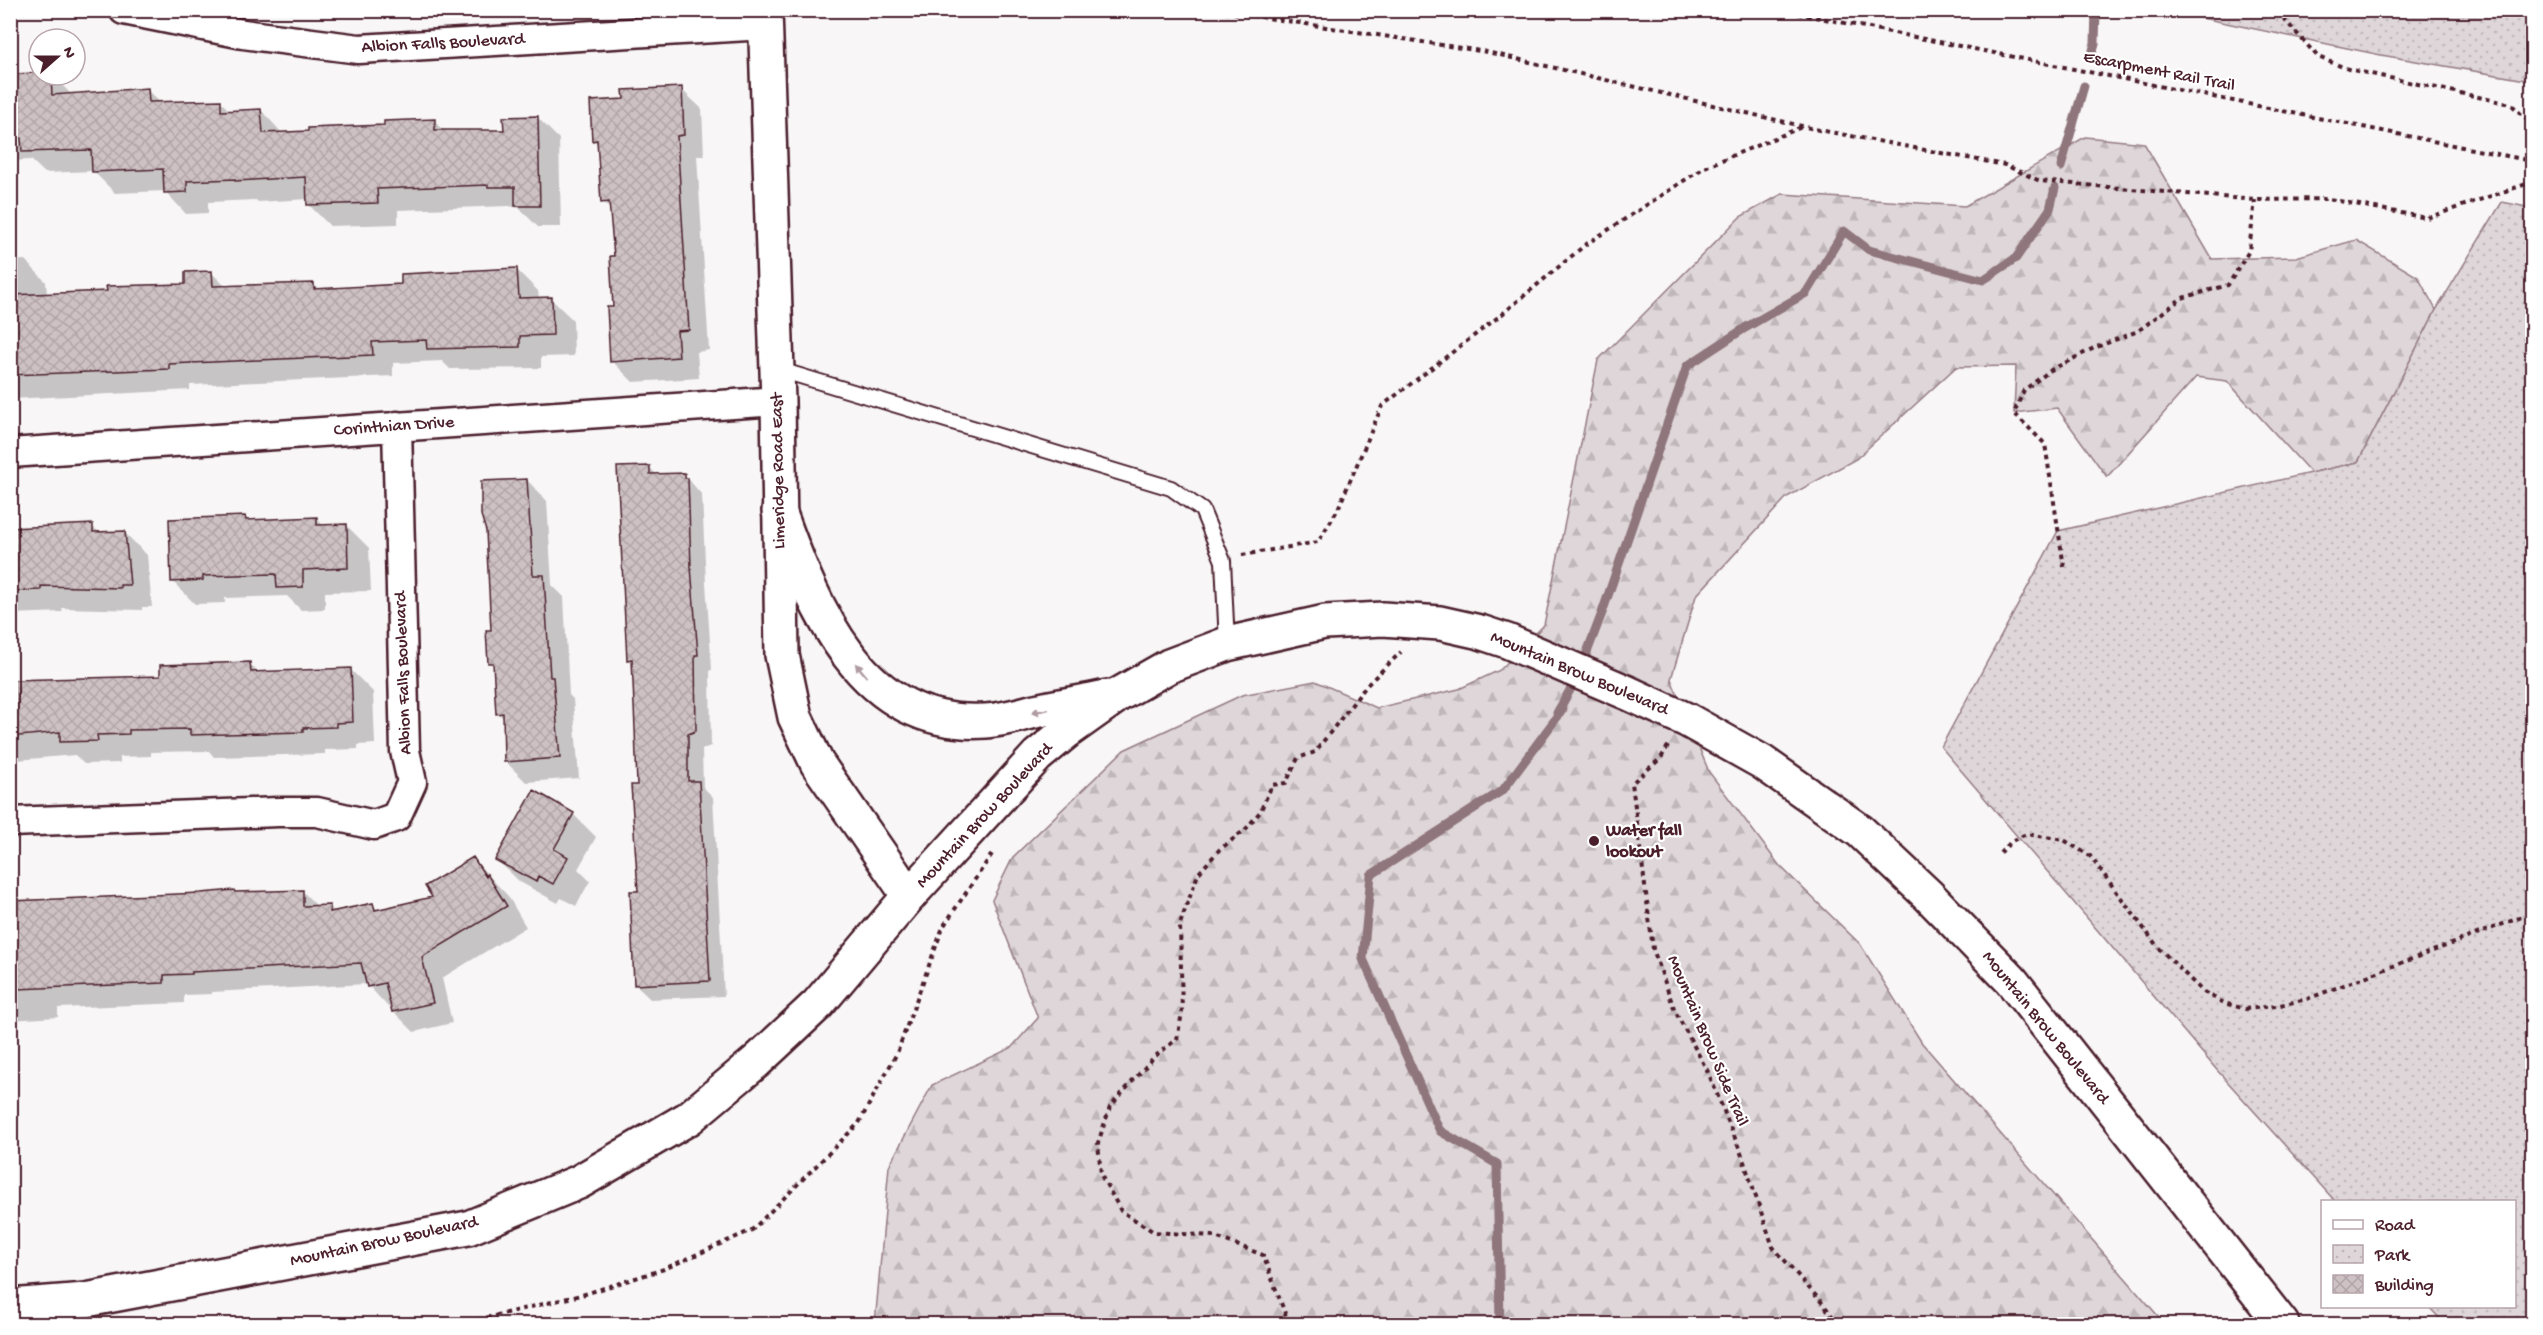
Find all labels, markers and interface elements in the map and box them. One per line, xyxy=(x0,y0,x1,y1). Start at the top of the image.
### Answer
north arrow xyxy=(27,27,87,87)
street label: Albion Falls Boulevard xyxy=(361,29,527,59)
text: N xyxy=(57,45,79,62)
street label: Escarpment Rail Trail xyxy=(2081,47,2237,97)
street label: Limeridge Road East xyxy=(767,391,791,549)
street label: Corinthian Drive xyxy=(333,412,456,442)
street label: Albion Falls Boulevard xyxy=(391,590,417,755)
street label: Mountain Brow Boulevard xyxy=(1487,627,1672,722)
one-way arrow xyxy=(855,662,868,678)
one-way arrow xyxy=(1031,706,1049,716)
street label: Mountain Brow Boulevard xyxy=(912,738,1059,893)
place label: Water fall lookout xyxy=(1605,821,1682,863)
marker: Water fall lookout xyxy=(1587,834,1601,848)
street label: Mountain Brow Boulevard xyxy=(1977,947,2114,1110)
street label: Mountain Brow Side Trail xyxy=(1661,952,1753,1130)
legend xyxy=(2321,1200,2516,1308)
street label: Mountain Brow Boulevard xyxy=(288,1212,481,1272)
text: Road xyxy=(2375,1216,2416,1237)
text: Park xyxy=(2374,1246,2411,1267)
text: Building xyxy=(2374,1276,2434,1297)

